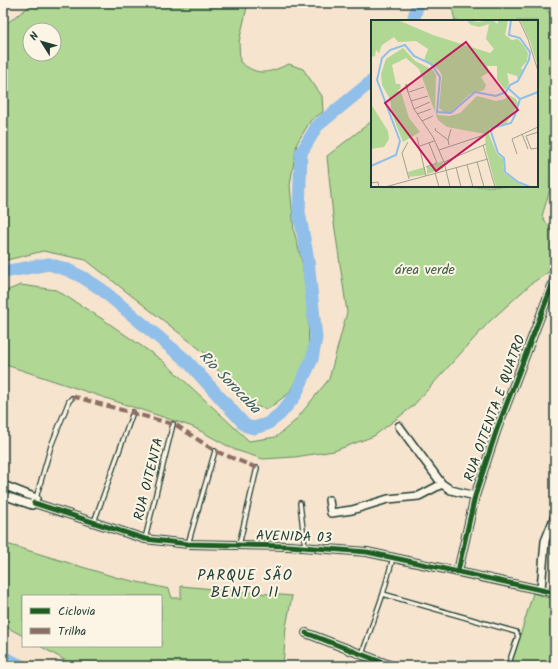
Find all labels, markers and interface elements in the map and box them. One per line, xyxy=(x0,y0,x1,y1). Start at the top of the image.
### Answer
inset map xyxy=(371,20,538,187)
north arrow xyxy=(22,22,62,62)
text: N xyxy=(26,28,44,45)
park label: área verde xyxy=(395,259,456,281)
street label: RUA OITENTA E QUATRO xyxy=(458,332,532,485)
water label: Rio Sorocaba xyxy=(193,345,266,421)
street label: RUA OITENTA xyxy=(128,435,170,523)
street label: AVENIDA 03 xyxy=(256,525,332,549)
district label: PARQUE SÃO BENTO II xyxy=(197,564,293,605)
legend xyxy=(22,595,162,647)
text: Ciclovia xyxy=(58,602,96,621)
text: Trilha xyxy=(58,622,87,641)

